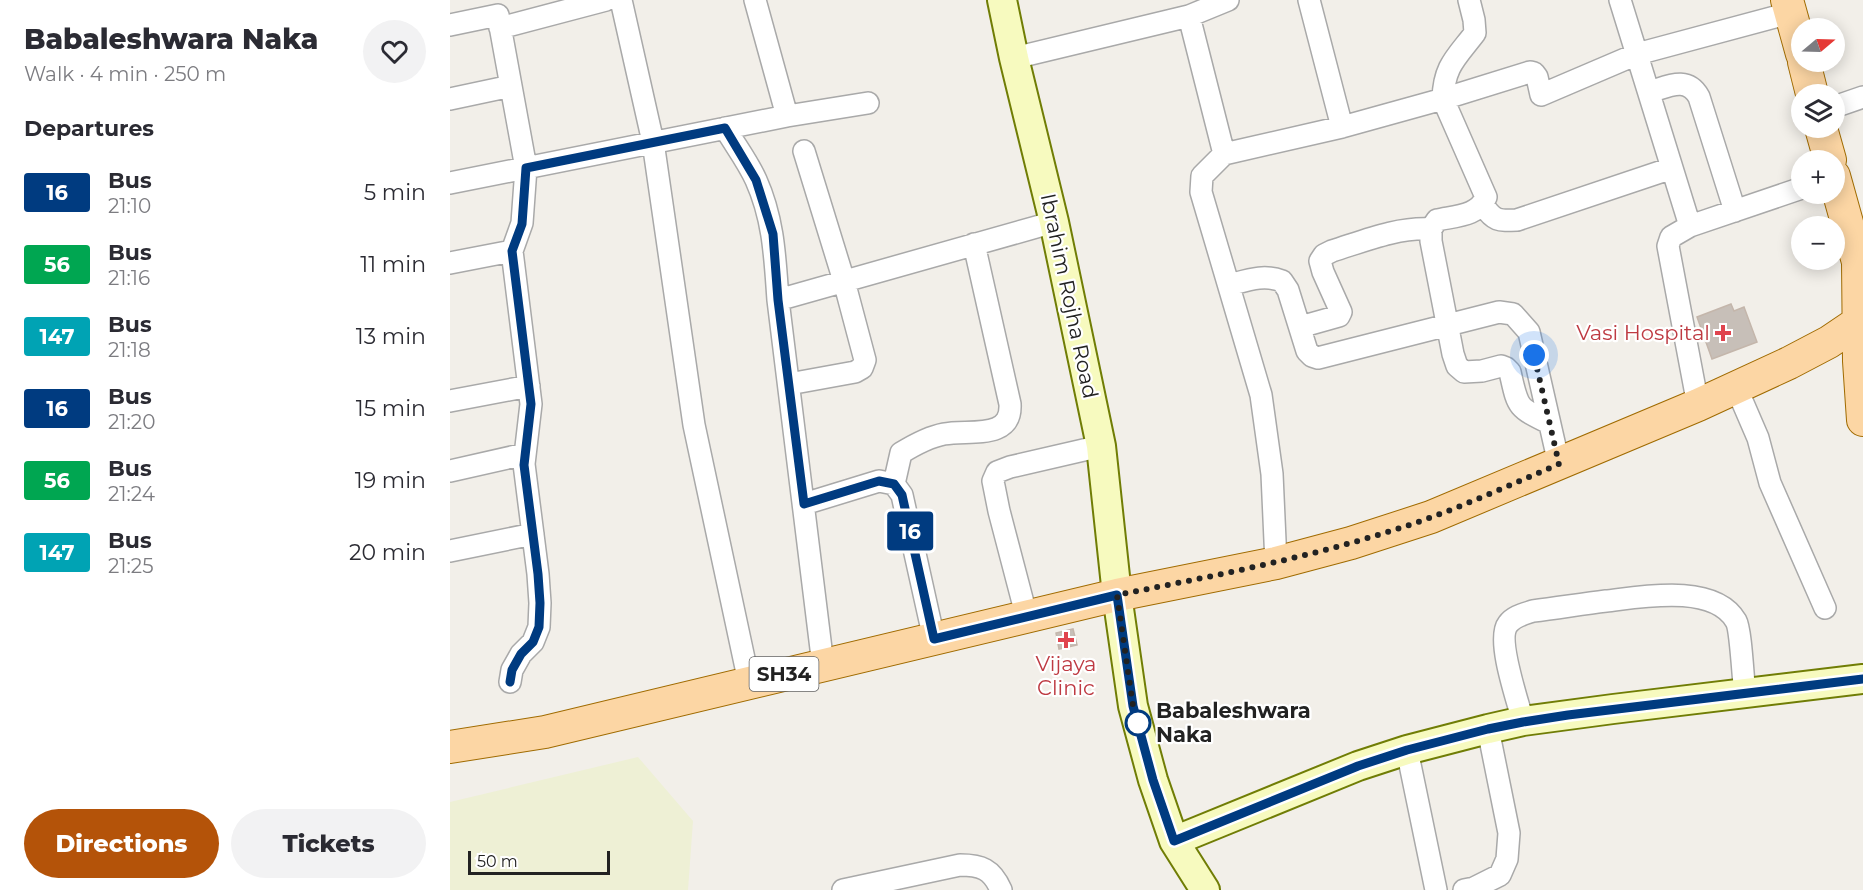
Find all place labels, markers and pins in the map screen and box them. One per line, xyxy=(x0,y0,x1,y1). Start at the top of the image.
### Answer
place label: Vasi Hospital xyxy=(1576,320,1710,345)
marker: Vasi Hospital xyxy=(1714,324,1732,342)
marker: Vijaya Clinic xyxy=(1057,631,1075,649)
place label: Vijaya Clinic xyxy=(1035,651,1097,700)
place label: Babaleshwara Naka xyxy=(1156,698,1311,747)
marker: Babaleshwara Naka xyxy=(1125,710,1151,736)

